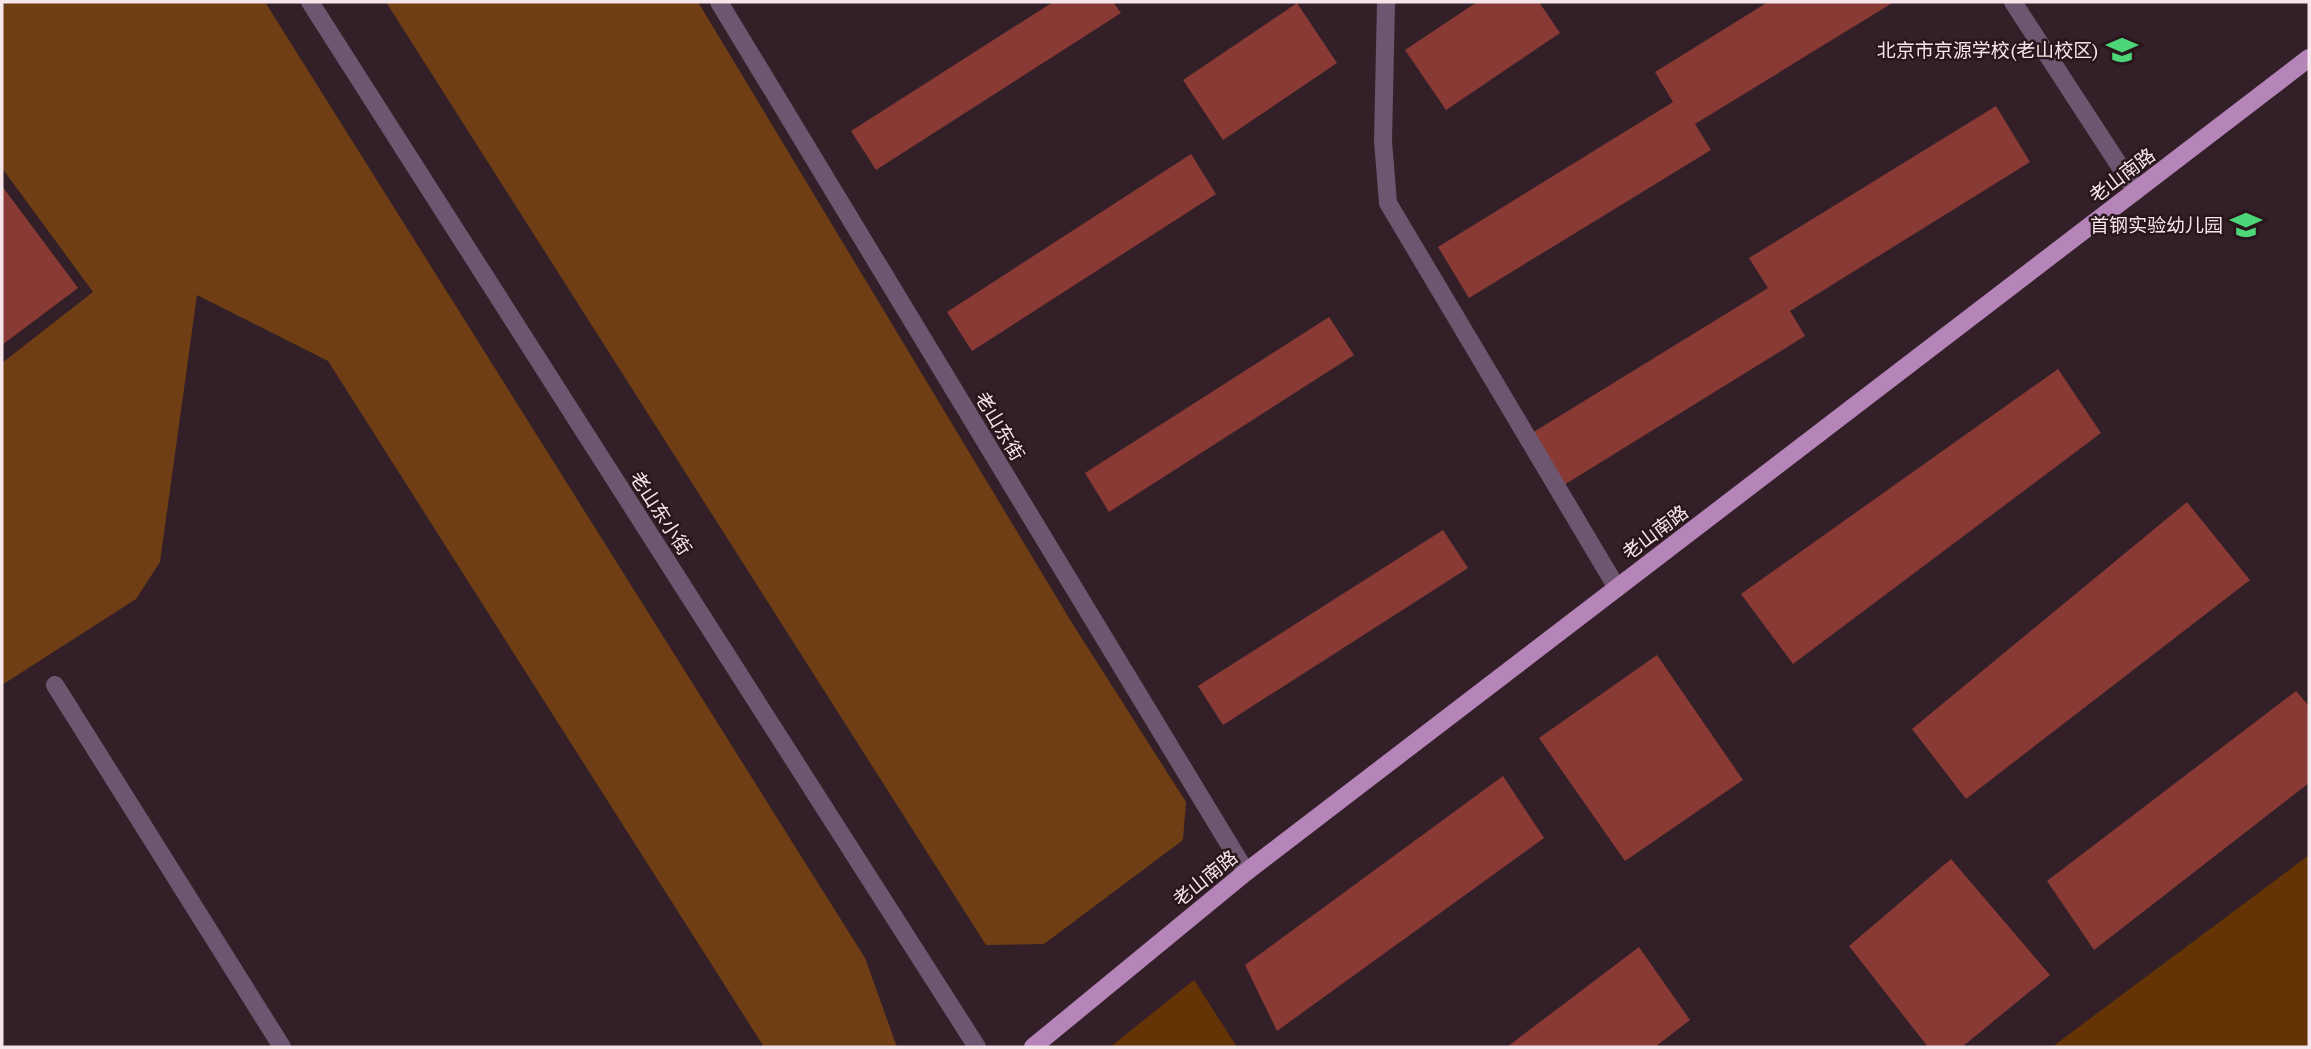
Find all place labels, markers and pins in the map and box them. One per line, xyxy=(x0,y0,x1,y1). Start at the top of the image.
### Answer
school or university icon: 北京市京源学校(老山校区) xyxy=(2105,33,2139,67)
place label: 北京市京源学校(老山校区) xyxy=(1877,40,2099,62)
school or university icon: 首钢实验幼儿园 xyxy=(2229,208,2263,242)
place label: 首钢实验幼儿园 xyxy=(2090,215,2223,236)

